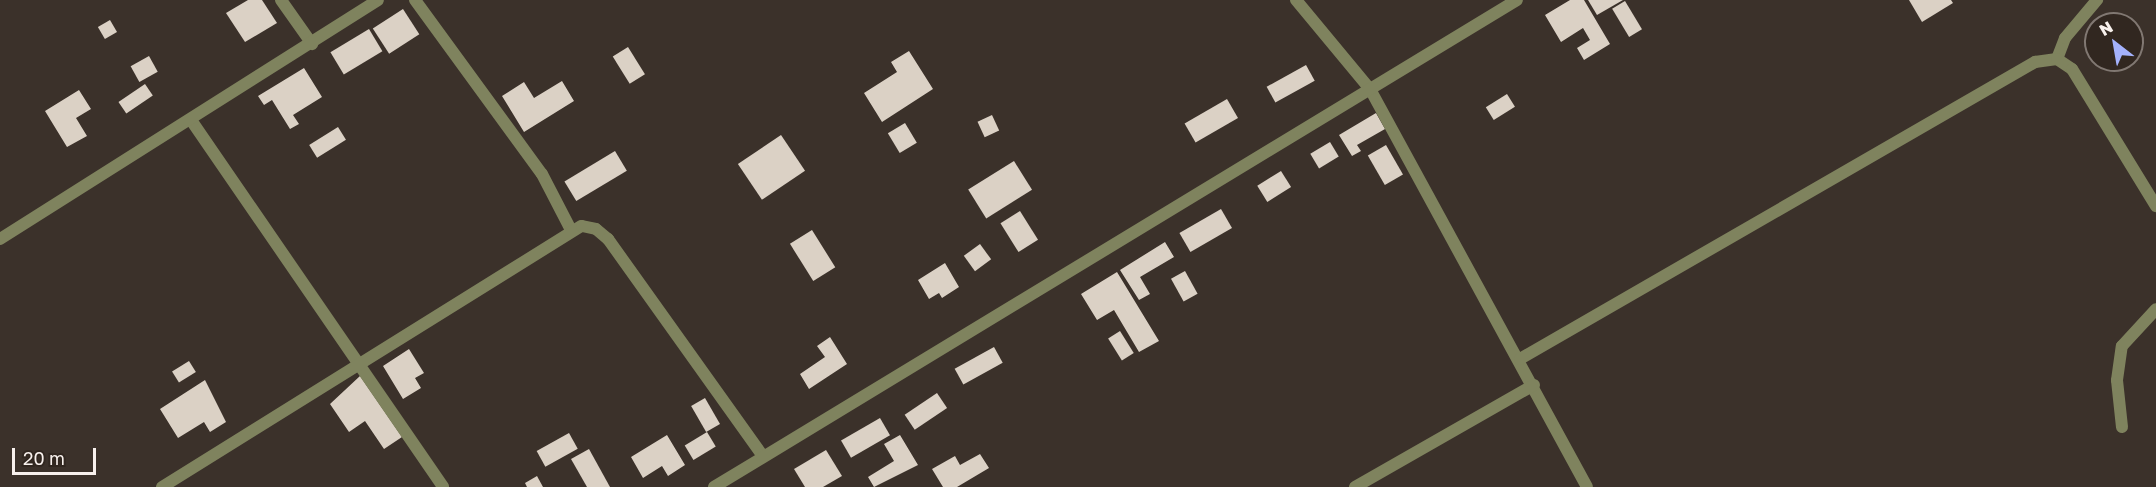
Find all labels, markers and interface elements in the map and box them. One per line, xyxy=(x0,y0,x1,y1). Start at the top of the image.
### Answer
north arrow xyxy=(2084,12,2144,72)
text: N xyxy=(2095,17,2116,40)
scale bar xyxy=(15,436,99,474)
text: 20 m xyxy=(23,447,65,469)

